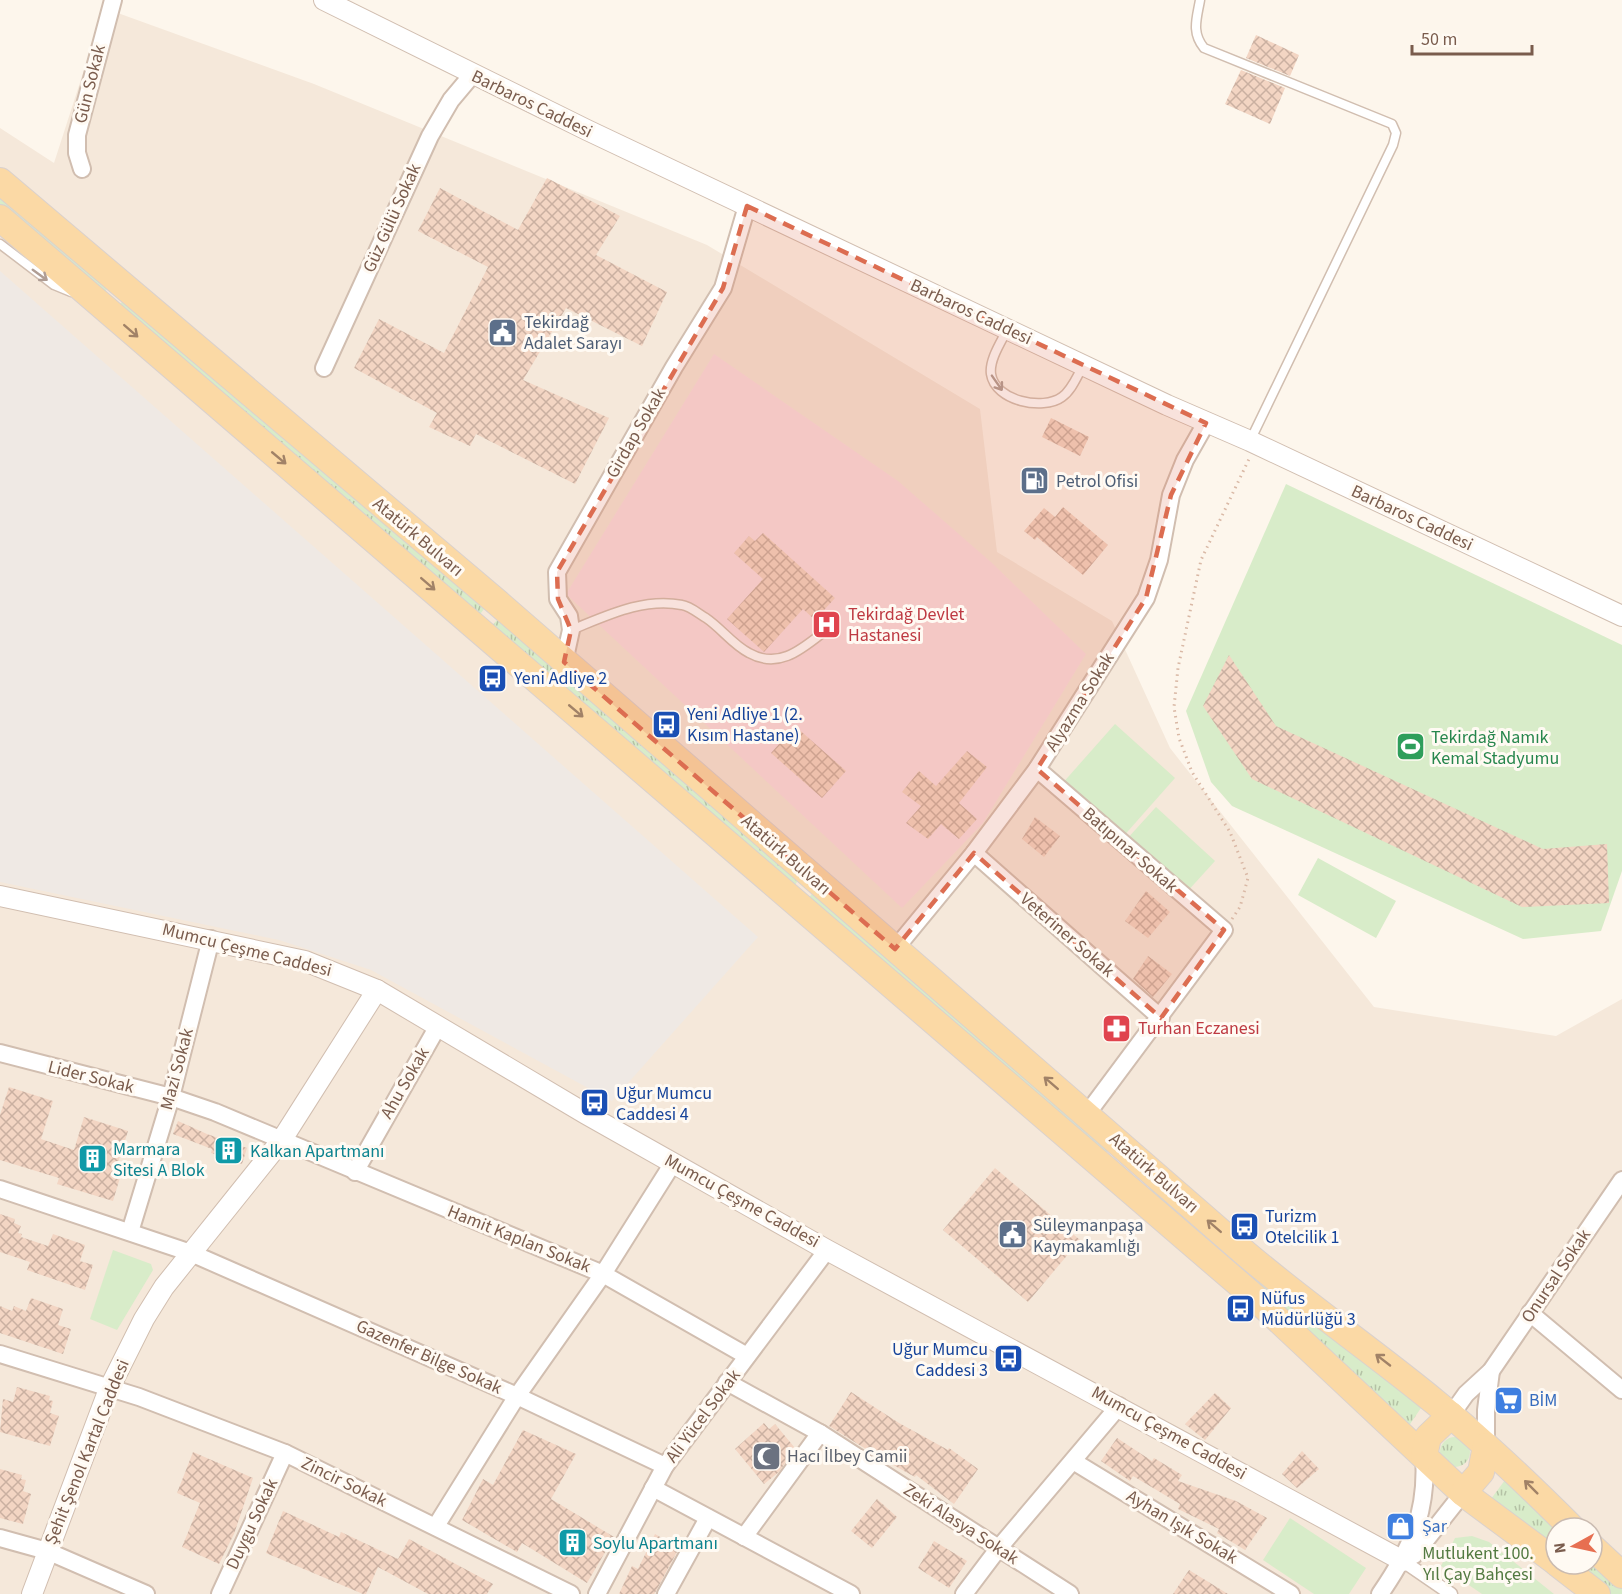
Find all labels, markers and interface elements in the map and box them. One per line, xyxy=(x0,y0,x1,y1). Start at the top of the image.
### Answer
scale bar xyxy=(1412,18,1532,56)
text: 50 m xyxy=(1421,27,1457,52)
street label: Gün Sokak xyxy=(68,42,112,126)
street label: Barbaros Caddesi xyxy=(467,64,597,144)
street label: Güz Gülü Sokak xyxy=(357,159,427,277)
one-way arrow xyxy=(32,269,48,281)
street label: Barbaros Caddesi xyxy=(906,273,1036,351)
place label: Tekirdağ Adalet Sarayı xyxy=(524,310,622,356)
public building icon: Tekirdağ Adalet Sarayı xyxy=(487,316,519,348)
one-way arrow xyxy=(123,324,138,338)
one-way arrow xyxy=(991,374,1004,391)
street label: Girdap Sokak xyxy=(600,383,672,483)
one-way arrow xyxy=(271,451,287,464)
fuel station icon: Petrol Ofisi xyxy=(1019,465,1051,497)
place label: Petrol Ofisi xyxy=(1056,469,1138,494)
street label: Barbaros Caddesi xyxy=(1347,479,1477,557)
street label: Atatürk Bulvarı xyxy=(367,492,469,582)
one-way arrow xyxy=(420,577,435,591)
place label: Tekirdağ Devlet Hastanesi xyxy=(848,602,964,648)
hospital icon: Tekirdağ Devlet Hastanesi xyxy=(811,608,843,640)
street label: Alyazma Sokak xyxy=(1040,647,1121,756)
bus stop icon: Yeni Adliye 2 xyxy=(477,662,509,694)
place label: Yeni Adliye 2 xyxy=(513,666,607,691)
place label: Yeni Adliye 1 (2. Kısım Hastane) xyxy=(686,702,803,748)
one-way arrow xyxy=(568,705,584,718)
bus stop icon: Yeni Adliye 1 (2. Kısım Hastane) xyxy=(650,708,682,740)
place label: Tekirdağ Namık Kemal Stadyumu xyxy=(1431,725,1559,771)
sports icon: Tekirdağ Namık Kemal Stadyumu xyxy=(1394,731,1426,763)
street label: Batıpınar Sokak xyxy=(1077,801,1183,899)
street label: Atatürk Bulvarı xyxy=(736,809,836,901)
street label: Veteriner Sokak xyxy=(1014,887,1120,983)
street label: Mumcu Çeşme Caddesi xyxy=(160,917,334,983)
pharmacy icon: Turhan Eczanesi xyxy=(1101,1012,1133,1044)
place label: Turhan Eczanesi xyxy=(1138,1016,1260,1041)
street label: Mazi Sokak xyxy=(154,1025,200,1113)
street label: Ahu Sokak xyxy=(374,1042,436,1123)
street label: Lider Sokak xyxy=(45,1054,137,1100)
one-way arrow xyxy=(1044,1077,1060,1091)
place label: Uğur Mumcu Caddesi 4 xyxy=(616,1081,712,1127)
bus stop icon: Uğur Mumcu Caddesi 4 xyxy=(579,1087,611,1119)
street label: Atatürk Bulvarı xyxy=(1104,1127,1204,1219)
building icon: Kalkan Apartmanı xyxy=(213,1135,245,1167)
place label: Marmara Sitesi A Blok xyxy=(113,1137,205,1183)
place label: Kalkan Apartmanı xyxy=(250,1139,385,1164)
building icon: Marmara Sitesi A Blok xyxy=(76,1143,108,1175)
street label: Mumcu Çeşme Caddesi xyxy=(660,1148,824,1254)
street label: Hamit Kaplan Sokak xyxy=(444,1199,594,1279)
place label: Turizm Otelcilik 1 xyxy=(1265,1204,1339,1250)
bus stop icon: Turizm Otelcilik 1 xyxy=(1228,1210,1260,1242)
place label: Süleymanpaşa Kaymakamlığı xyxy=(1033,1213,1144,1259)
public building icon: Süleymanpaşa Kaymakamlığı xyxy=(996,1219,1028,1251)
one-way arrow xyxy=(1207,1219,1222,1233)
street label: Onursal Sokak xyxy=(1515,1224,1597,1328)
place label: Nüfus Müdürlüğü 3 xyxy=(1261,1286,1356,1332)
bus stop icon: Nüfus Müdürlüğü 3 xyxy=(1224,1292,1256,1324)
street label: Gazenfer Bilge Sokak xyxy=(352,1314,506,1400)
place label: Uğur Mumcu Caddesi 3 xyxy=(892,1337,988,1383)
bus stop icon: Uğur Mumcu Caddesi 3 xyxy=(993,1343,1025,1375)
one-way arrow xyxy=(1375,1354,1391,1367)
street label: Şehit Şenol Kartal Caddesi xyxy=(38,1356,136,1548)
street label: Ali Yücel Sokak xyxy=(660,1364,746,1468)
street label: Mumcu Çeşme Caddesi xyxy=(1087,1380,1251,1486)
supermarket icon: BİM xyxy=(1492,1384,1524,1416)
place label: BİM xyxy=(1529,1388,1557,1413)
mosque icon: Hacı İlbey Camii xyxy=(750,1440,782,1472)
place label: Hacı İlbey Camii xyxy=(787,1444,908,1469)
street label: Zincir Sokak xyxy=(297,1450,391,1514)
street label: Duygu Sokak xyxy=(220,1474,284,1574)
street label: Zeki Alasya Sokak xyxy=(898,1477,1024,1571)
one-way arrow xyxy=(1523,1479,1538,1494)
street label: Ayhan Işık Sokak xyxy=(1122,1484,1242,1570)
shop icon: Şar xyxy=(1385,1510,1417,1542)
place label: Şar xyxy=(1422,1514,1448,1539)
north arrow xyxy=(1544,1516,1604,1576)
building icon: Soylu Apartmanı xyxy=(556,1527,588,1559)
place label: Soylu Apartmanı xyxy=(593,1531,718,1556)
park label: Mutlukent 100. Yıl Çay Bahçesi xyxy=(1422,1541,1534,1587)
text: N xyxy=(1549,1541,1572,1555)

